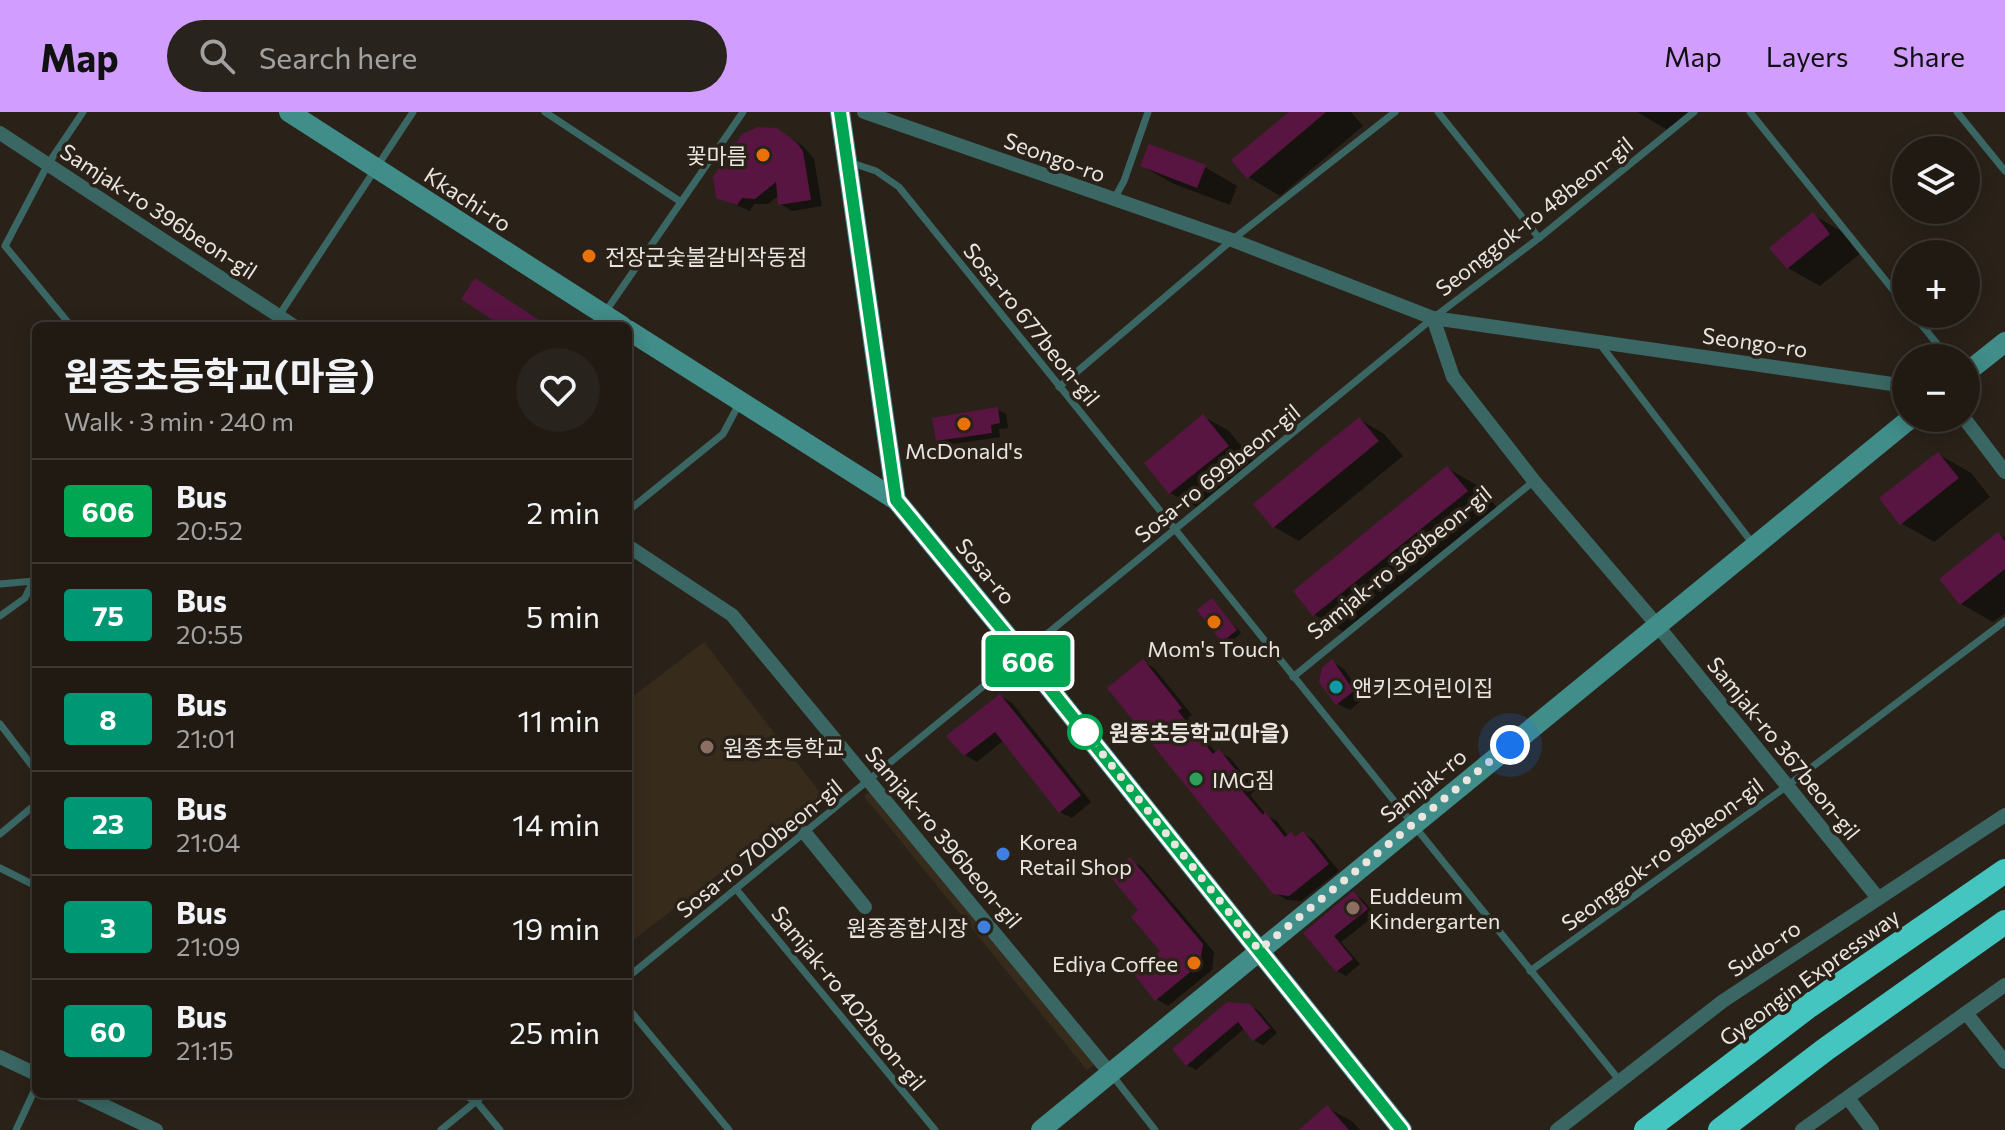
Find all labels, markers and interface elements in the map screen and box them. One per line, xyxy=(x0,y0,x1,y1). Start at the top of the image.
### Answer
search box xyxy=(167,20,727,92)
text: Map xyxy=(40,33,119,80)
icon: search xyxy=(195,34,239,78)
text: Search here xyxy=(259,38,417,75)
text: Map xyxy=(1664,39,1722,73)
text: Layers xyxy=(1766,39,1848,73)
text: Share xyxy=(1892,39,1965,73)
street label: Seongo-ro xyxy=(1001,126,1109,188)
street label: Seonggok-ro 48beon-gil xyxy=(1430,131,1638,301)
map controls xyxy=(1892,136,1980,432)
button: layers xyxy=(1892,136,1980,224)
street label: Samjak-ro 396beon-gil xyxy=(55,137,263,285)
place label: 꽃마름 xyxy=(686,142,747,169)
marker: 꽃마름 xyxy=(754,146,772,164)
street label: Kkachi-ro xyxy=(419,161,517,237)
street label: Sosa-ro 677beon-gil xyxy=(958,237,1106,411)
button: + xyxy=(1892,240,1980,328)
place label: 전장군숯불갈비작동점 xyxy=(605,243,807,270)
marker: 전장군숯불갈비작동점 xyxy=(580,247,598,265)
street label: Seongo-ro xyxy=(1701,321,1809,363)
button: − xyxy=(1892,344,1980,432)
button: heart xyxy=(516,348,600,432)
text: 원종초등학교(마을) xyxy=(64,351,375,398)
street label: Sosa-ro 699beon-gil xyxy=(1129,398,1305,548)
text: Walk · 3 min · 240 m xyxy=(64,405,294,436)
marker: McDonald's xyxy=(955,415,973,433)
place label: McDonald's xyxy=(905,437,1023,464)
text: Bus xyxy=(176,477,227,514)
street label: Samjak-ro 368beon-gil xyxy=(1301,479,1497,645)
text: 2 min xyxy=(527,493,600,530)
text: 606 xyxy=(81,494,135,528)
text: 20:52 xyxy=(176,514,243,545)
street label: Sosa-ro xyxy=(951,532,1021,610)
text: Bus xyxy=(176,581,227,618)
text: 5 min xyxy=(526,597,600,634)
text: 75 xyxy=(92,598,124,632)
marker: Mom's Touch xyxy=(1205,613,1223,631)
text: 20:55 xyxy=(176,618,243,649)
line badge: 606 xyxy=(982,635,1074,687)
place label: Mom's Touch xyxy=(1147,635,1281,662)
text: 606 xyxy=(1001,644,1055,678)
street label: Samjak-ro 367beon-gil xyxy=(1702,651,1866,845)
place label: 앤키즈어린이집 xyxy=(1352,674,1494,701)
marker: 앤키즈어린이집 xyxy=(1327,678,1345,696)
text: Bus xyxy=(176,685,227,722)
text: 11 min xyxy=(518,701,600,738)
text: 8 xyxy=(99,702,117,736)
marker: 원종초등학교(마을) xyxy=(1068,715,1102,749)
place label: 원종초등학교(마을) xyxy=(1109,719,1289,746)
text: 21:01 xyxy=(176,722,236,753)
your location xyxy=(1490,725,1530,765)
place label: 원종초등학교 xyxy=(723,734,844,761)
marker: 원종초등학교 xyxy=(698,738,716,756)
street label: Samjak-ro 396beon-gil xyxy=(860,740,1028,934)
street label: Samjak-ro xyxy=(1374,742,1472,828)
place label: IMG짐 xyxy=(1212,766,1275,793)
marker: IMG짐 xyxy=(1187,770,1205,788)
street label: Seonggok-ro 98beon-gil xyxy=(1556,772,1768,936)
street label: Sosa-ro 700beon-gil xyxy=(671,773,847,923)
text: Bus xyxy=(176,789,227,826)
text: 14 min xyxy=(512,805,600,842)
text: 23 xyxy=(92,806,124,840)
text: 21:04 xyxy=(176,826,240,857)
place label: Korea Retail Shop xyxy=(1019,828,1132,880)
marker: Korea Retail Shop xyxy=(994,845,1012,863)
place label: Euddeum Kindergarten xyxy=(1369,882,1500,934)
text: Bus xyxy=(176,893,227,930)
marker: Euddeum Kindergarten xyxy=(1344,899,1362,917)
street label: Samjak-ro 402beon-gil xyxy=(766,900,932,1096)
street label: Gyeongin Expressway xyxy=(1714,903,1904,1051)
text: 19 min xyxy=(512,909,600,946)
text: 3 xyxy=(100,910,116,944)
place label: 원종종합시장 xyxy=(847,914,968,941)
street label: Sudo-ro xyxy=(1723,914,1805,982)
marker: 원종종합시장 xyxy=(975,918,993,936)
text: 21:09 xyxy=(176,930,240,961)
place label: Ediya Coffee xyxy=(1052,950,1178,977)
marker: Ediya Coffee xyxy=(1185,954,1203,972)
text: Bus xyxy=(176,997,227,1034)
text: 25 min xyxy=(509,1013,600,1050)
text: 60 xyxy=(90,1014,126,1048)
text: 21:15 xyxy=(176,1034,234,1065)

